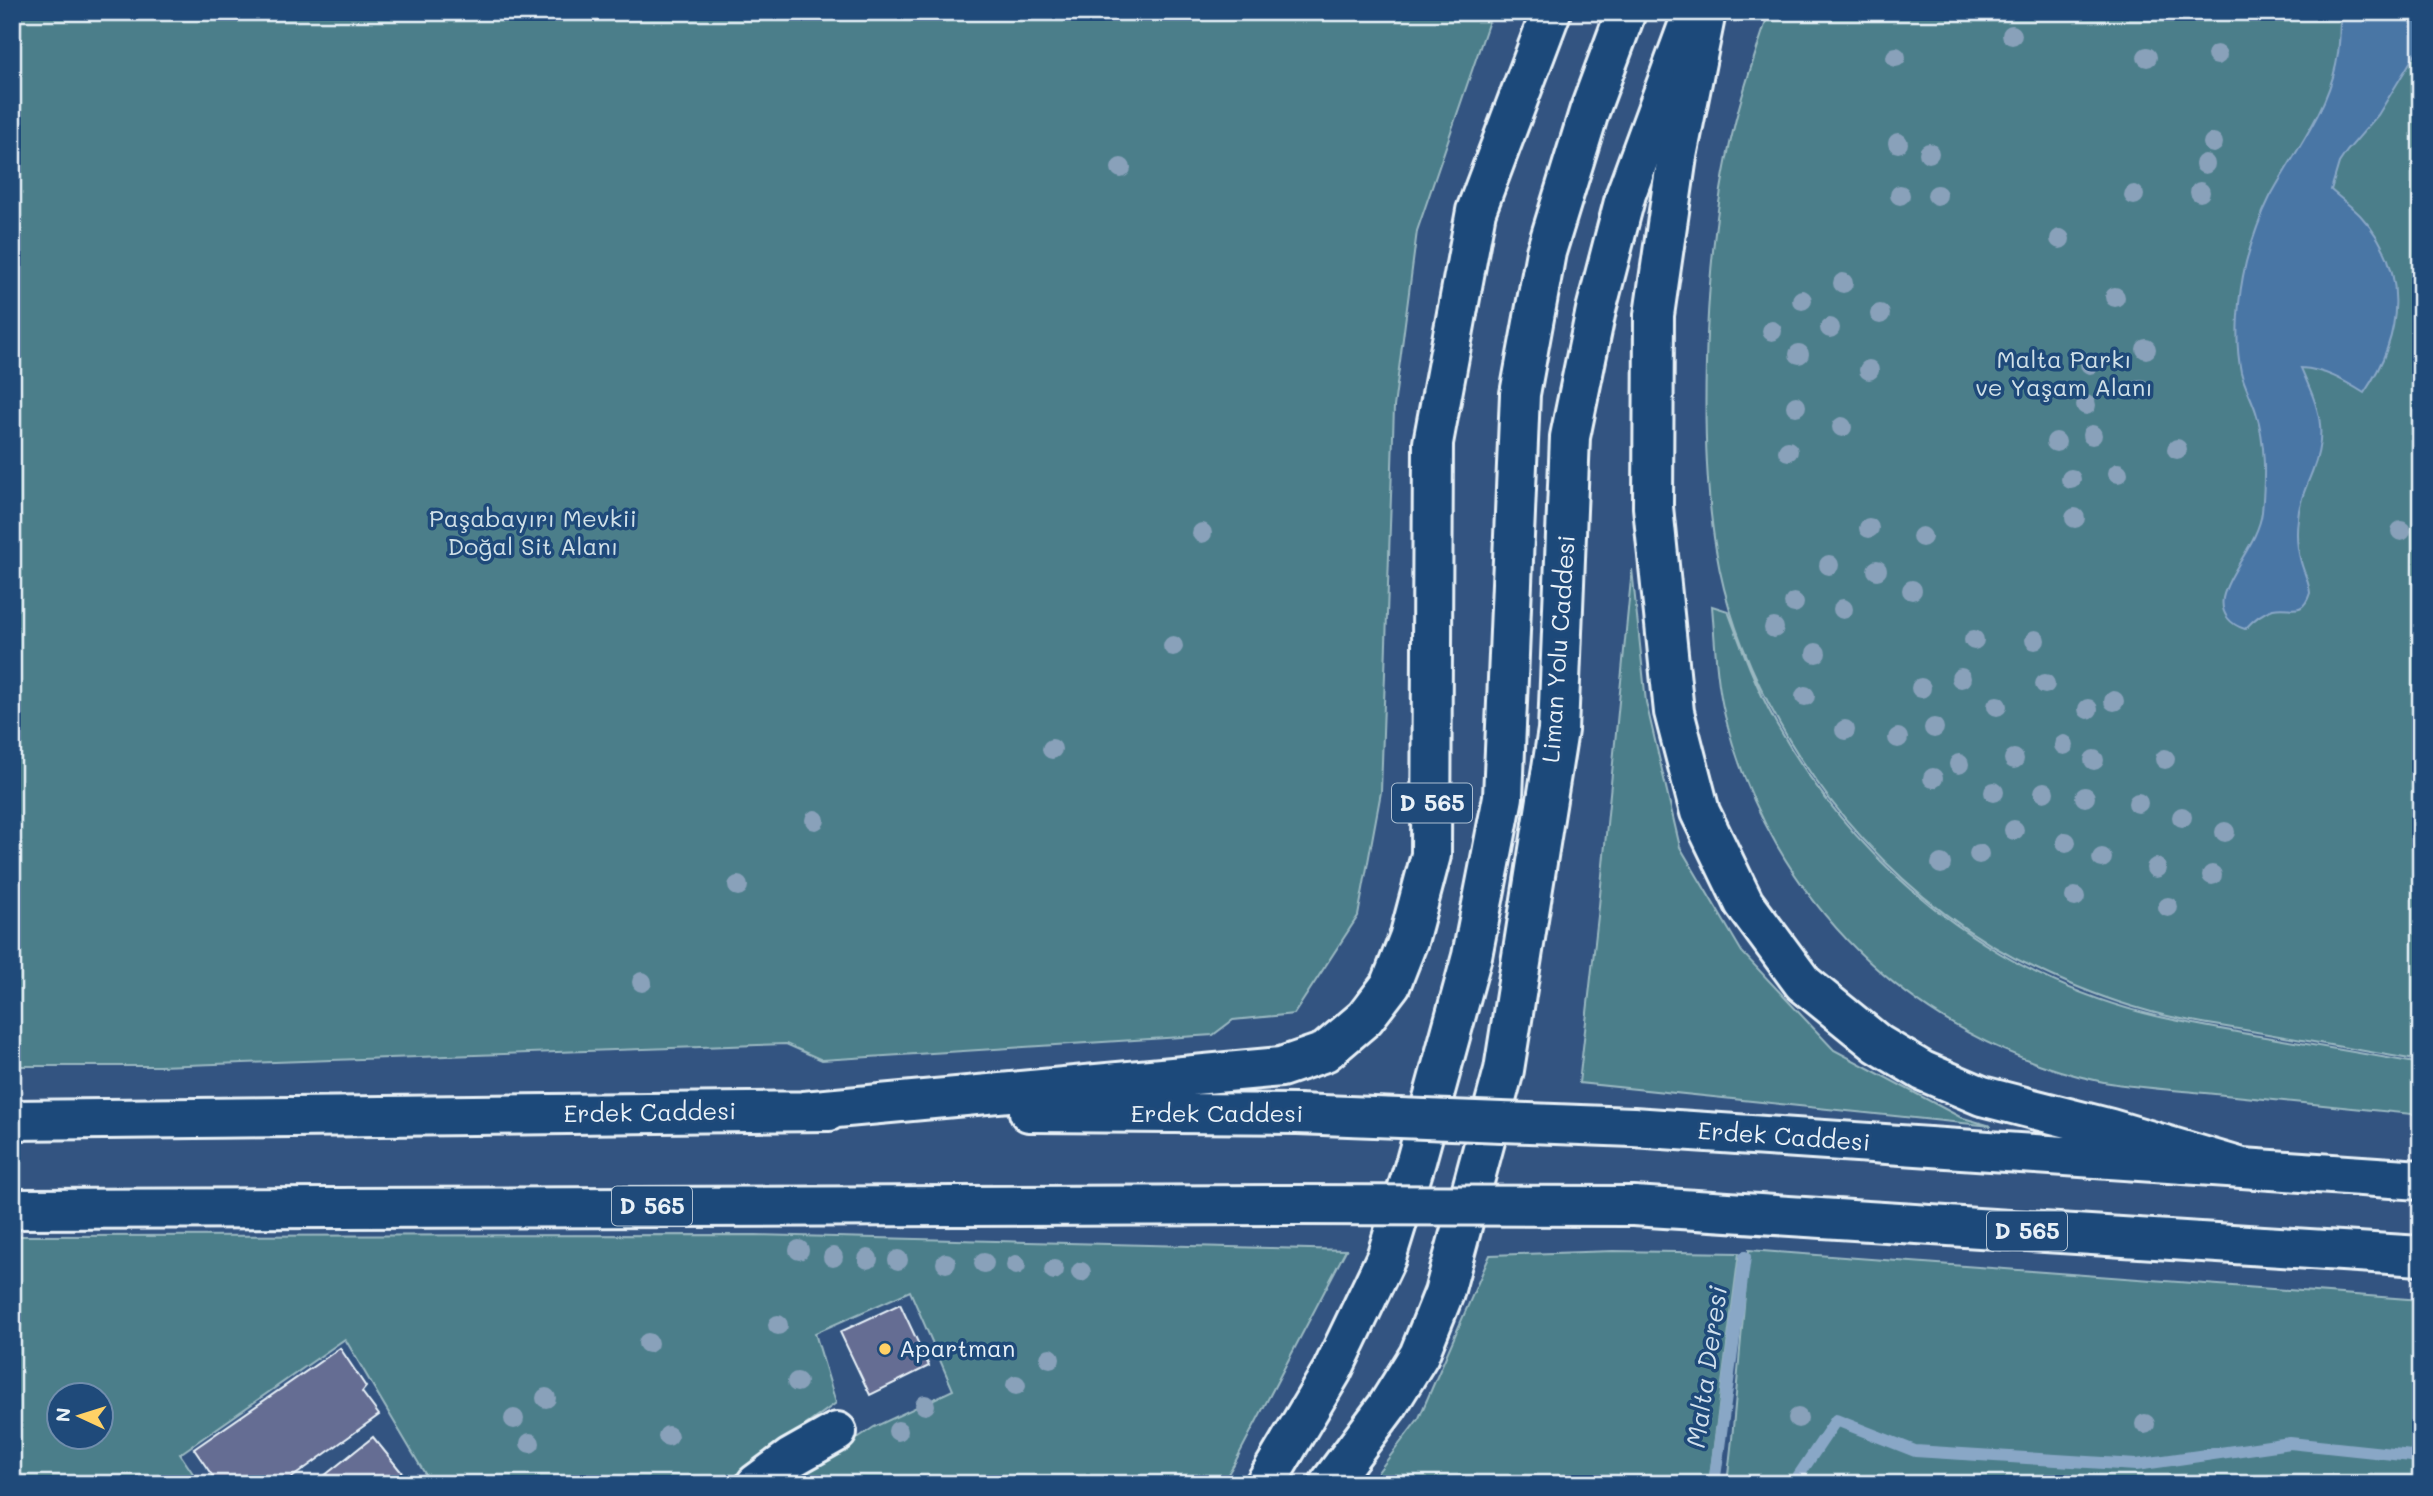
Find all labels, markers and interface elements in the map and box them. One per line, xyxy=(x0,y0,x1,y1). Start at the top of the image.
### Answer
park label: Malta Parkı ve Yaşam Alanı xyxy=(1975,343,2153,402)
park label: Paşabayırı Mevkii Doğal Sit Alanı xyxy=(429,502,637,561)
street label: Liman Yolu Caddesi xyxy=(1534,534,1581,764)
road number: D 565 xyxy=(1392,783,1472,822)
street label: Erdek Caddesi xyxy=(563,1094,737,1129)
street label: Erdek Caddesi xyxy=(1131,1097,1303,1128)
street label: Erdek Caddesi xyxy=(1697,1114,1871,1157)
road number: D 565 xyxy=(612,1186,692,1226)
road number: D 565 xyxy=(1987,1212,2067,1250)
water label: Malta Deresi xyxy=(1678,1284,1734,1450)
place label: Apartman xyxy=(899,1332,1015,1363)
marker: Apartman xyxy=(877,1341,893,1357)
north arrow xyxy=(46,1380,116,1450)
text: N xyxy=(50,1407,76,1423)

